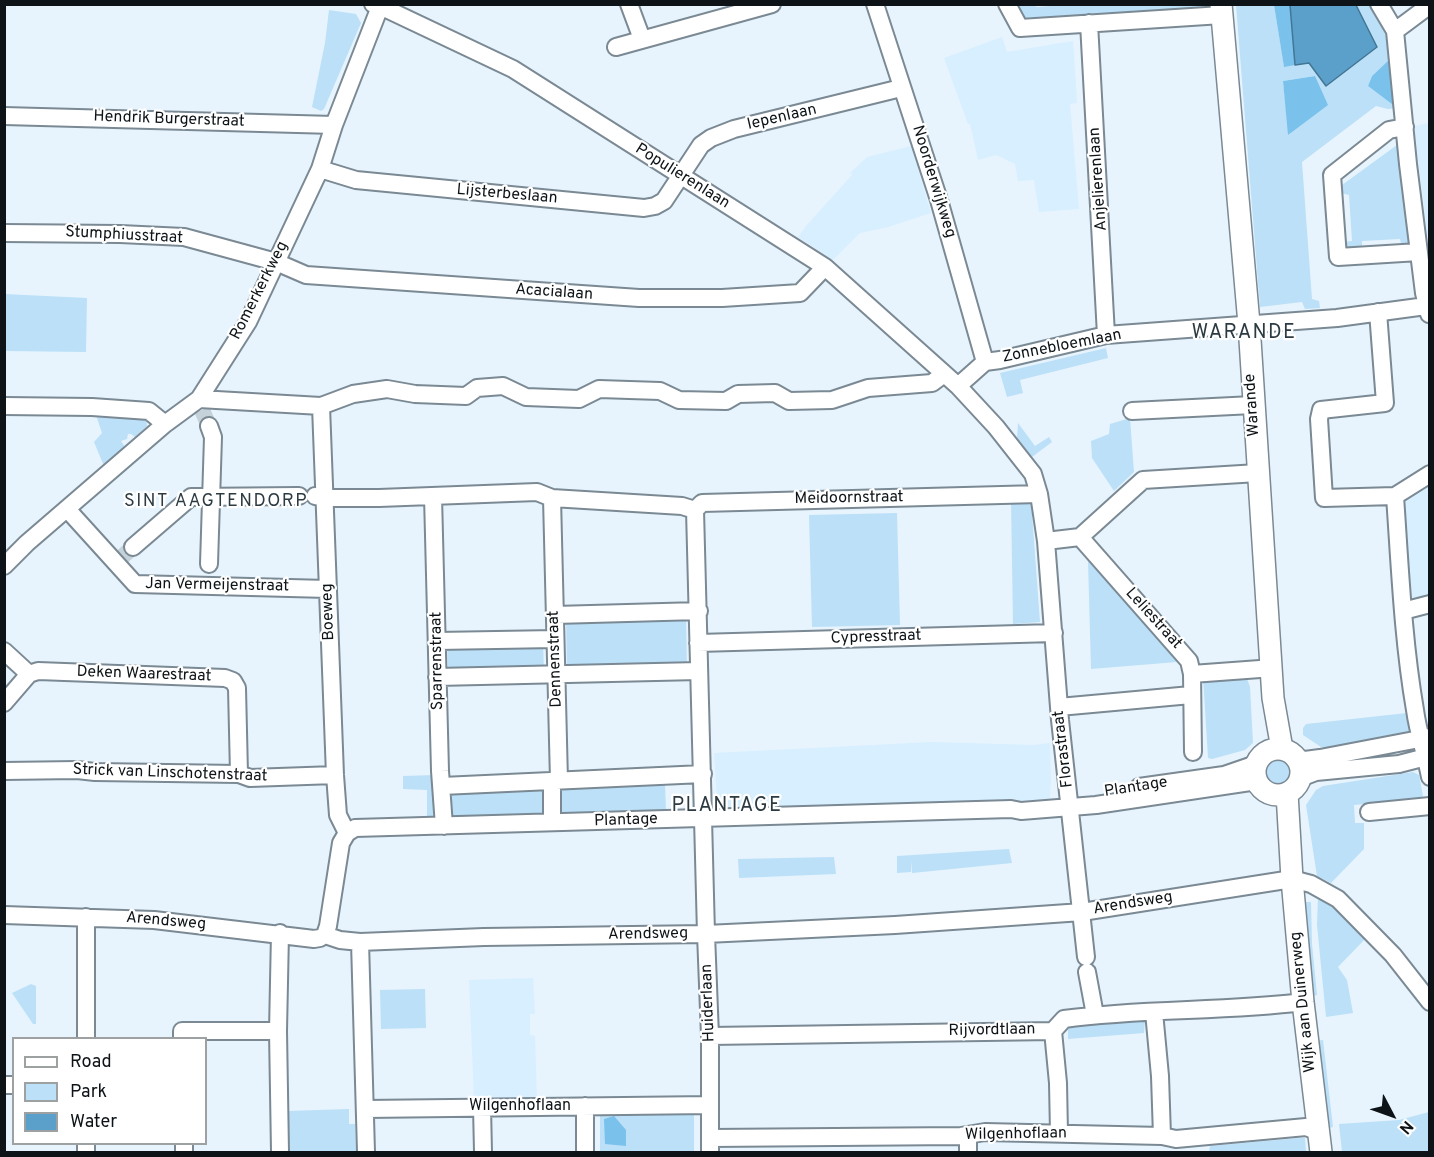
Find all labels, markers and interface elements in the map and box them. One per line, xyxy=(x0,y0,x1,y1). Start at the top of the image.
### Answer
street label: Iepenlaan xyxy=(745,101,819,135)
street label: Hendrik Burgerstraat xyxy=(93,108,245,132)
street label: Noorderwijkweg xyxy=(907,123,959,241)
street label: Anjelierenlaan xyxy=(1086,126,1112,232)
street label: Populierenlaan xyxy=(631,140,733,214)
street label: Lijsterbeslaan xyxy=(456,181,558,209)
street label: Stumphiusstraat xyxy=(65,223,183,249)
street label: Romerkerkweg xyxy=(227,238,293,344)
street label: Acacialaan xyxy=(514,281,594,305)
district label: WARANDE xyxy=(1191,322,1297,346)
street label: Zonnebloemlaan xyxy=(1001,326,1123,368)
street label: Warande xyxy=(1241,373,1265,437)
street label: Meidoornstraat xyxy=(794,488,904,510)
district label: SINT AAGTENDORP xyxy=(124,491,308,513)
street label: Jan Vermeijenstraat xyxy=(145,575,289,597)
street label: Boeweg xyxy=(318,583,340,641)
street label: Leliestraat xyxy=(1121,584,1185,654)
street label: Dennenstraat xyxy=(545,610,567,708)
street label: Sparrenstraat xyxy=(428,612,448,710)
street label: Cypresstraat xyxy=(830,627,922,649)
street label: Deken Waarestraat xyxy=(76,663,212,687)
street label: Florastraat xyxy=(1050,709,1078,789)
street label: Strick van Linschotenstraat xyxy=(72,761,268,787)
street label: Plantage xyxy=(1103,774,1169,802)
district label: PLANTAGE xyxy=(671,795,783,819)
street label: Plantage xyxy=(594,810,658,832)
street label: Arendsweg xyxy=(1092,888,1174,920)
street label: Arendsweg xyxy=(125,909,207,935)
street label: Arendsweg xyxy=(608,925,688,945)
street label: Wijk aan Duinerweg xyxy=(1287,931,1321,1073)
street label: Huiderlaan xyxy=(698,963,720,1043)
street label: Rijvordtlaan xyxy=(948,1021,1036,1041)
legend xyxy=(12,1037,207,1145)
text: Road xyxy=(70,1051,112,1074)
text: Park xyxy=(70,1081,107,1104)
north arrow xyxy=(1362,1085,1422,1145)
street label: Wilgenhoflaan xyxy=(469,1097,571,1117)
text: Water xyxy=(70,1111,117,1134)
text: N xyxy=(1394,1116,1417,1138)
street label: Wilgenhoflaan xyxy=(965,1125,1067,1145)

